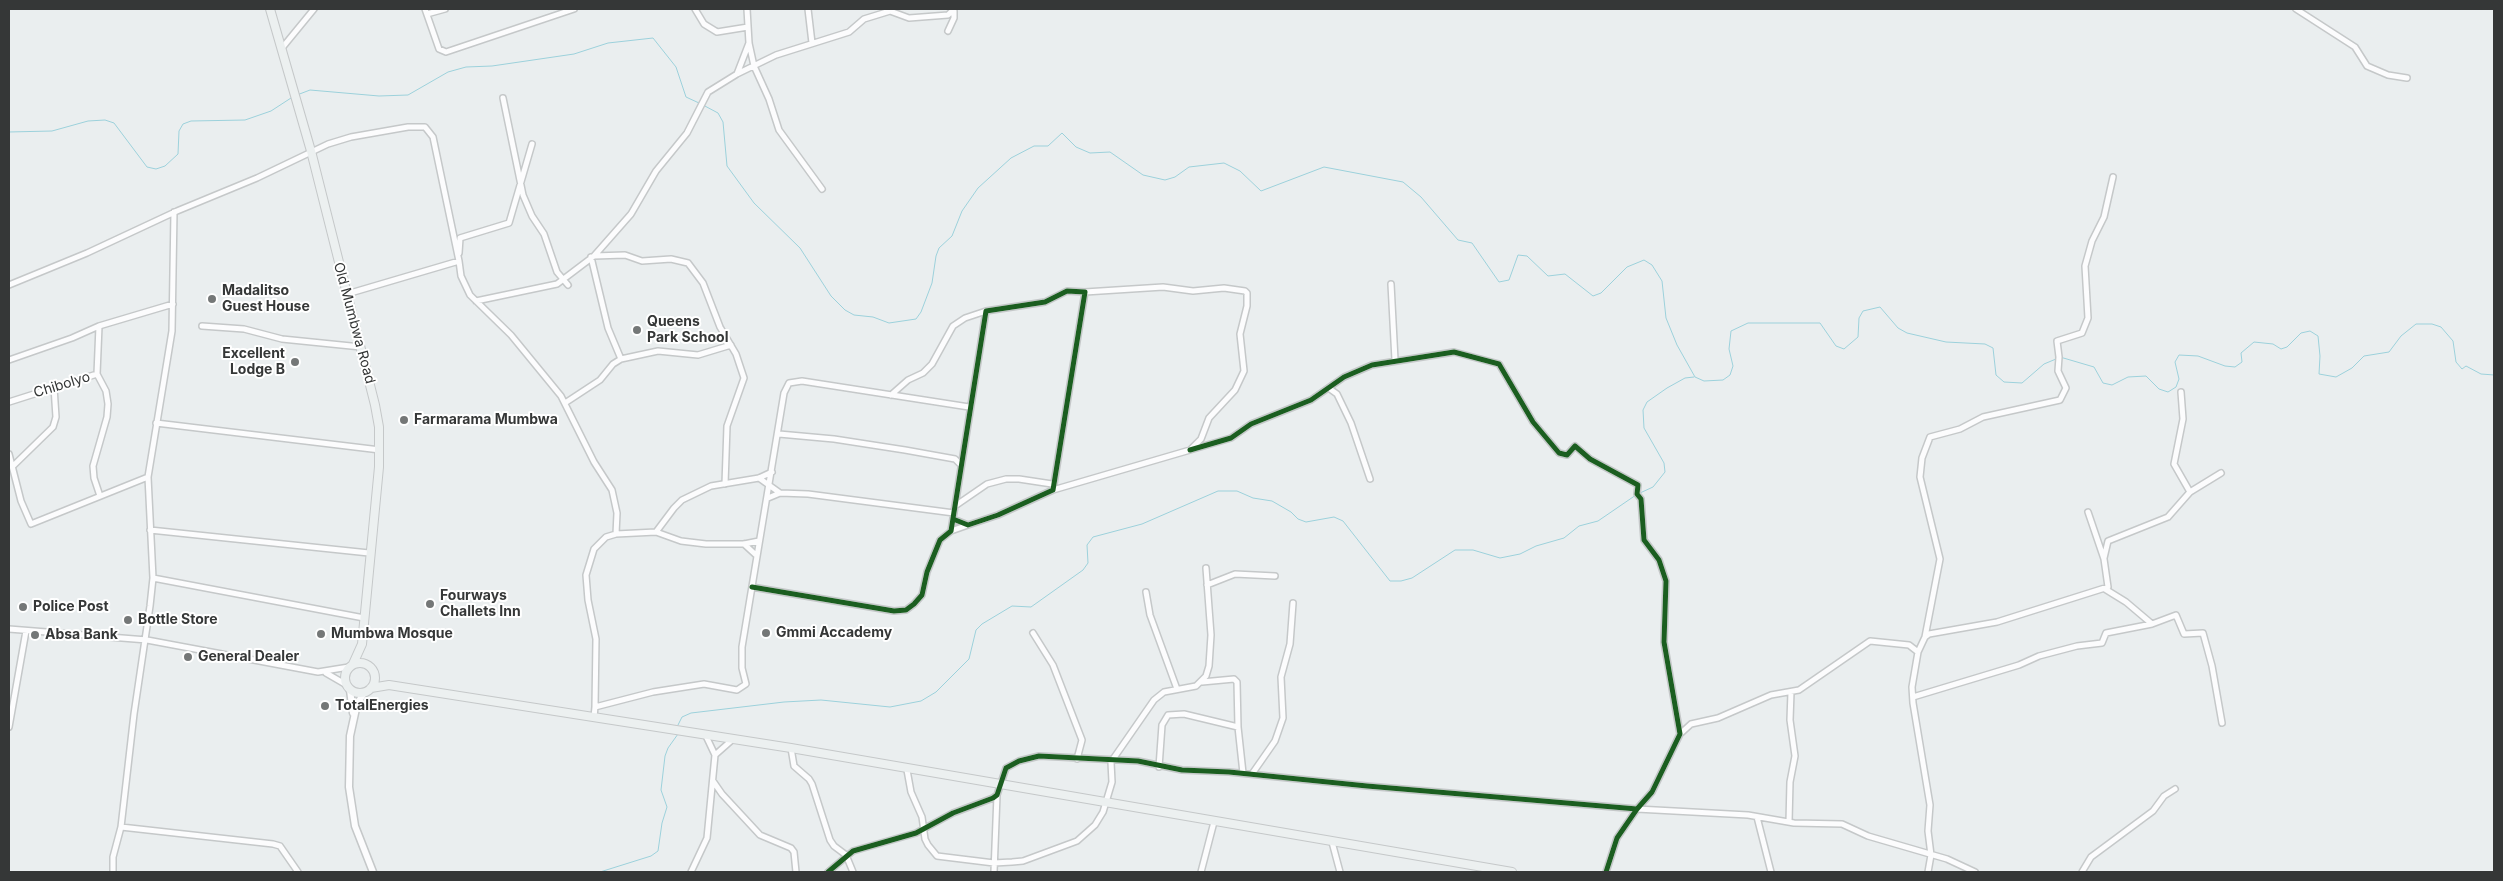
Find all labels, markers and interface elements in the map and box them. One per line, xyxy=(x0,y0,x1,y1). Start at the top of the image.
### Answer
street label: Old Mumbwa Road xyxy=(330,260,378,386)
place label: Madalitso Guest House xyxy=(222,283,310,316)
marker: Madalitso Guest House xyxy=(206,293,218,305)
place label: Queens Park School xyxy=(647,314,728,347)
marker: Queens Park School xyxy=(631,324,643,336)
place label: Excellent Lodge B xyxy=(222,346,285,378)
marker: Excellent Lodge B xyxy=(289,356,301,368)
street label: Chibolyo xyxy=(32,368,92,402)
place label: Farmarama Mumbwa xyxy=(414,412,558,428)
marker: Farmarama Mumbwa xyxy=(398,414,410,426)
place label: Fourways Challets Inn xyxy=(440,588,521,620)
marker: Fourways Challets Inn xyxy=(424,598,436,610)
place label: Police Post xyxy=(33,599,109,615)
marker: Police Post xyxy=(17,601,29,613)
place label: Bottle Store xyxy=(138,612,218,628)
marker: Bottle Store xyxy=(122,614,134,626)
place label: Gmmi Accademy xyxy=(776,625,892,641)
place label: Mumbwa Mosque xyxy=(331,626,453,642)
place label: Absa Bank xyxy=(45,627,118,643)
marker: Gmmi Accademy xyxy=(760,627,772,639)
marker: Mumbwa Mosque xyxy=(315,628,327,640)
marker: Absa Bank xyxy=(29,629,41,641)
place label: General Dealer xyxy=(198,649,299,665)
marker: General Dealer xyxy=(182,651,194,663)
place label: TotalEnergies xyxy=(335,698,429,714)
marker: TotalEnergies xyxy=(319,700,331,712)

